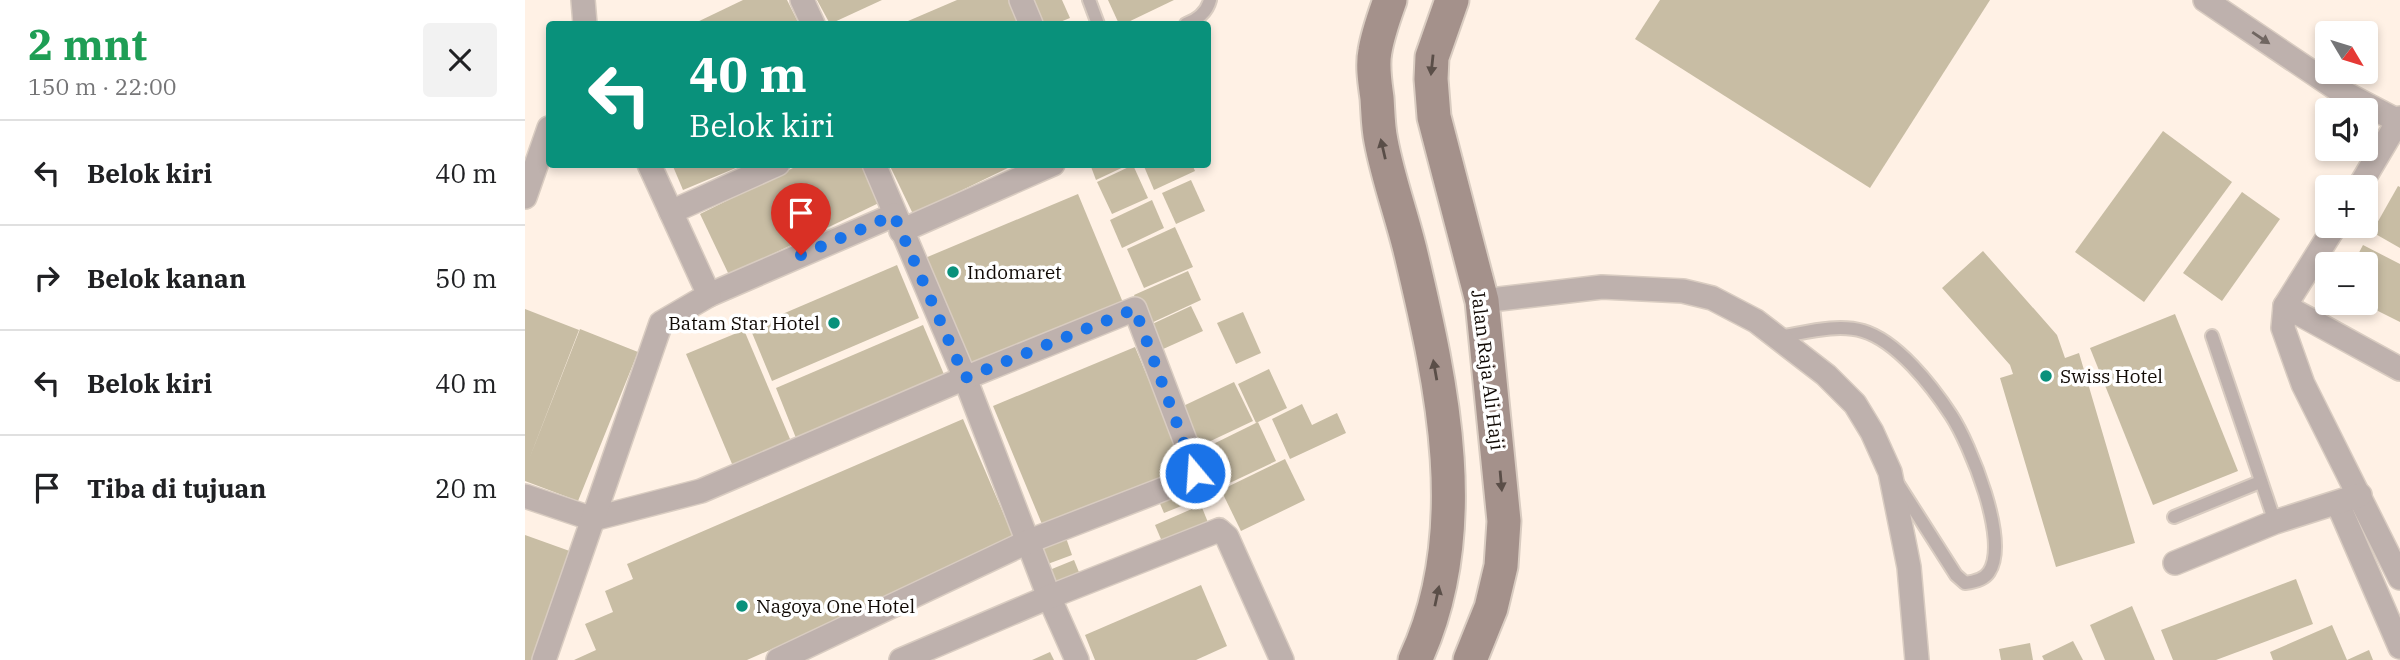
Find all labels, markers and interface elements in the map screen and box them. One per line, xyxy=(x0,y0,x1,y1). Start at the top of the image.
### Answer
text: 2 mnt xyxy=(28,17,147,72)
north arrow xyxy=(2315,21,2378,84)
map controls xyxy=(2315,21,2378,315)
button: close xyxy=(423,23,497,97)
one-way arrow xyxy=(2252,31,2271,44)
text: 40 m xyxy=(689,42,807,105)
icon: left xyxy=(574,49,665,140)
one-way arrow xyxy=(1426,54,1437,76)
text: 150 m · 22:00 xyxy=(28,71,177,101)
button: sound xyxy=(2315,98,2378,161)
text: Belok kiri xyxy=(689,104,834,146)
one-way arrow xyxy=(1377,138,1388,160)
icon: left xyxy=(28,154,66,192)
text: Belok kiri xyxy=(87,156,212,190)
text: 40 m xyxy=(435,156,497,190)
button: + xyxy=(2315,175,2378,238)
pin xyxy=(771,183,831,255)
icon: arrive xyxy=(782,194,820,232)
button: − xyxy=(2315,252,2378,315)
icon: right xyxy=(28,259,66,297)
place label: Indomaret xyxy=(967,260,1062,284)
text: Belok kanan xyxy=(87,261,246,295)
text: 50 m xyxy=(435,261,497,295)
marker: Indomaret xyxy=(945,264,961,280)
street label: Jalan Raja Ali Haji xyxy=(1466,288,1510,452)
place label: Batam Star Hotel xyxy=(668,311,820,335)
marker: Batam Star Hotel xyxy=(826,315,842,331)
one-way arrow xyxy=(1429,359,1440,381)
icon: left xyxy=(28,364,66,402)
place label: Swiss Hotel xyxy=(2060,364,2163,388)
text: Belok kiri xyxy=(87,366,212,400)
text: 40 m xyxy=(435,366,497,400)
marker: Swiss Hotel xyxy=(2038,368,2054,384)
position arrow xyxy=(1158,436,1232,510)
icon: arrive xyxy=(28,469,66,507)
one-way arrow xyxy=(1496,470,1507,492)
text: Tiba di tujuan xyxy=(87,471,267,505)
text: 20 m xyxy=(435,471,497,505)
one-way arrow xyxy=(1432,585,1443,607)
place label: Nagoya One Hotel xyxy=(756,594,915,618)
marker: Nagoya One Hotel xyxy=(734,598,750,614)

